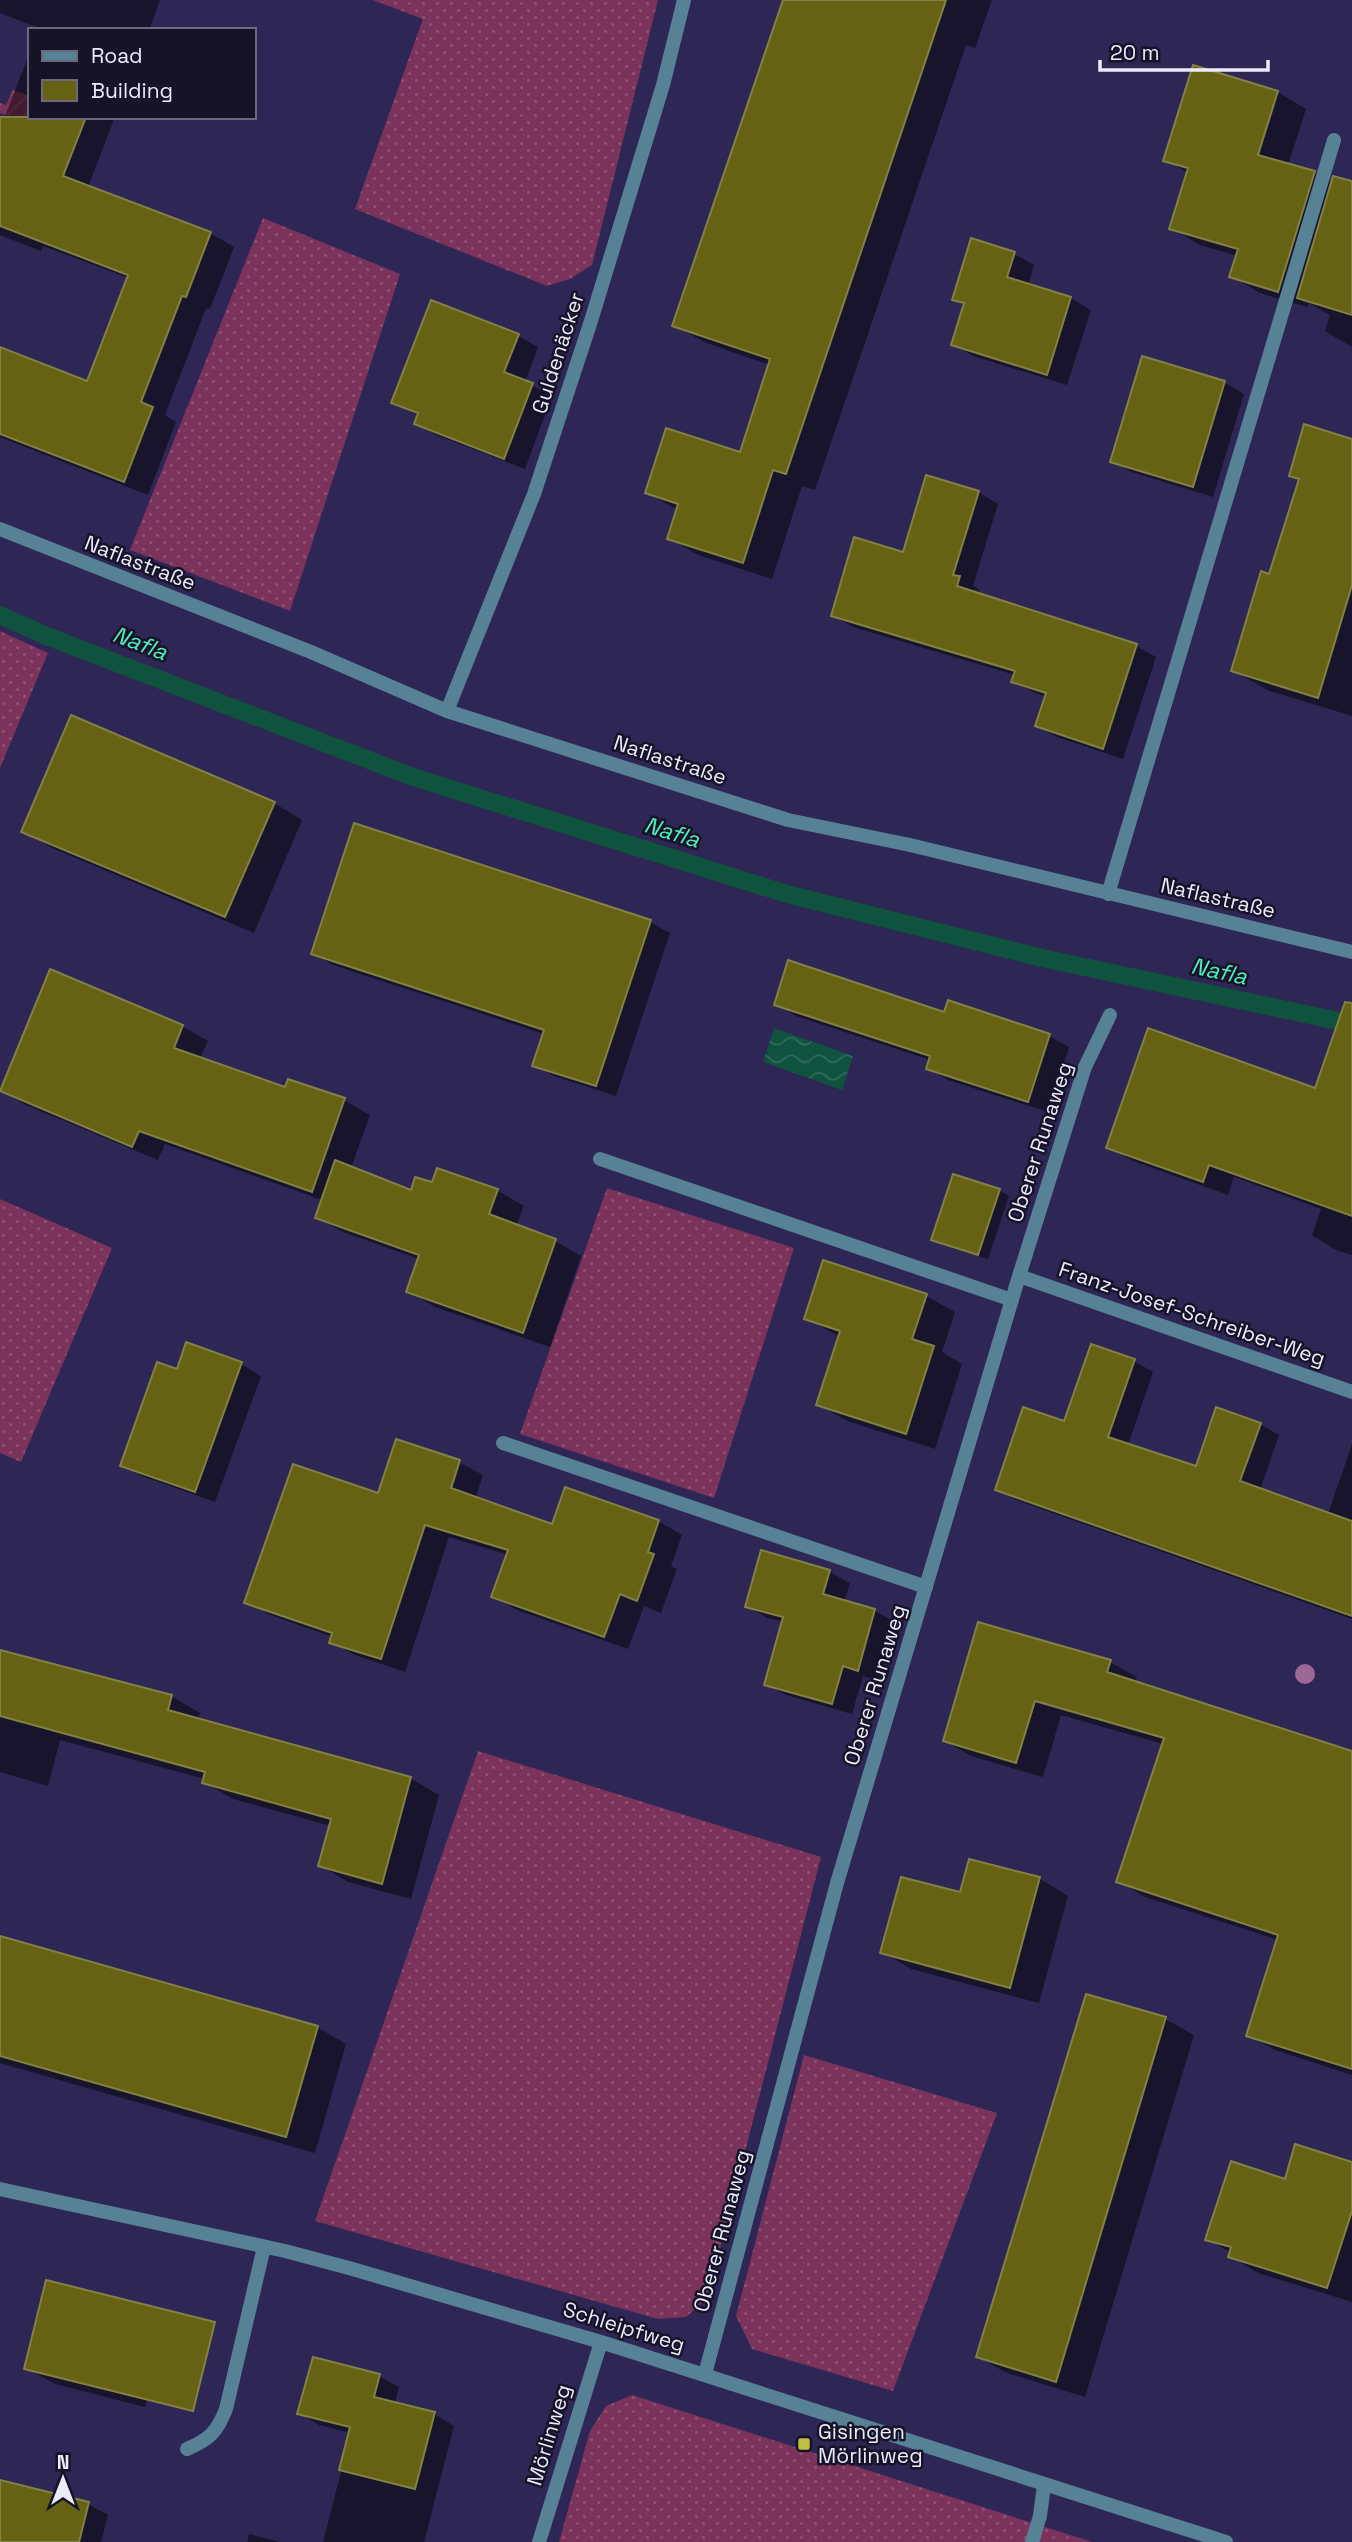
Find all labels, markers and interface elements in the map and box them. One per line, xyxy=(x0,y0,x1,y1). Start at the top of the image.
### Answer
legend xyxy=(28,28,256,119)
scale bar xyxy=(1100,28,1268,72)
text: 20 m xyxy=(1110,39,1160,66)
text: Road xyxy=(91,42,143,69)
text: Building xyxy=(91,77,173,104)
street label: Guldenäcker xyxy=(525,289,590,417)
street label: Naflastraße xyxy=(81,529,200,596)
water label: Nafla xyxy=(108,619,172,667)
street label: Naflastraße xyxy=(610,729,730,790)
water label: Nafla xyxy=(641,809,704,855)
street label: Naflastraße xyxy=(1158,871,1278,924)
water label: Nafla xyxy=(1188,950,1250,992)
street label: Oberer Runaweg xyxy=(1001,1058,1078,1225)
street label: Franz-Josef-Schreiber-Weg xyxy=(1055,1255,1329,1372)
street label: Oberer Runaweg xyxy=(837,1601,912,1768)
street label: Oberer Runaweg xyxy=(687,2147,756,2315)
street label: Schleipfweg xyxy=(560,2295,688,2358)
street label: Mörlinweg xyxy=(520,2381,577,2489)
place label: Gisingen Mörlinweg xyxy=(818,2418,923,2469)
marker: Gisingen Mörlinweg xyxy=(796,2436,812,2452)
north arrow xyxy=(28,2444,98,2514)
text: N xyxy=(57,2450,69,2475)

